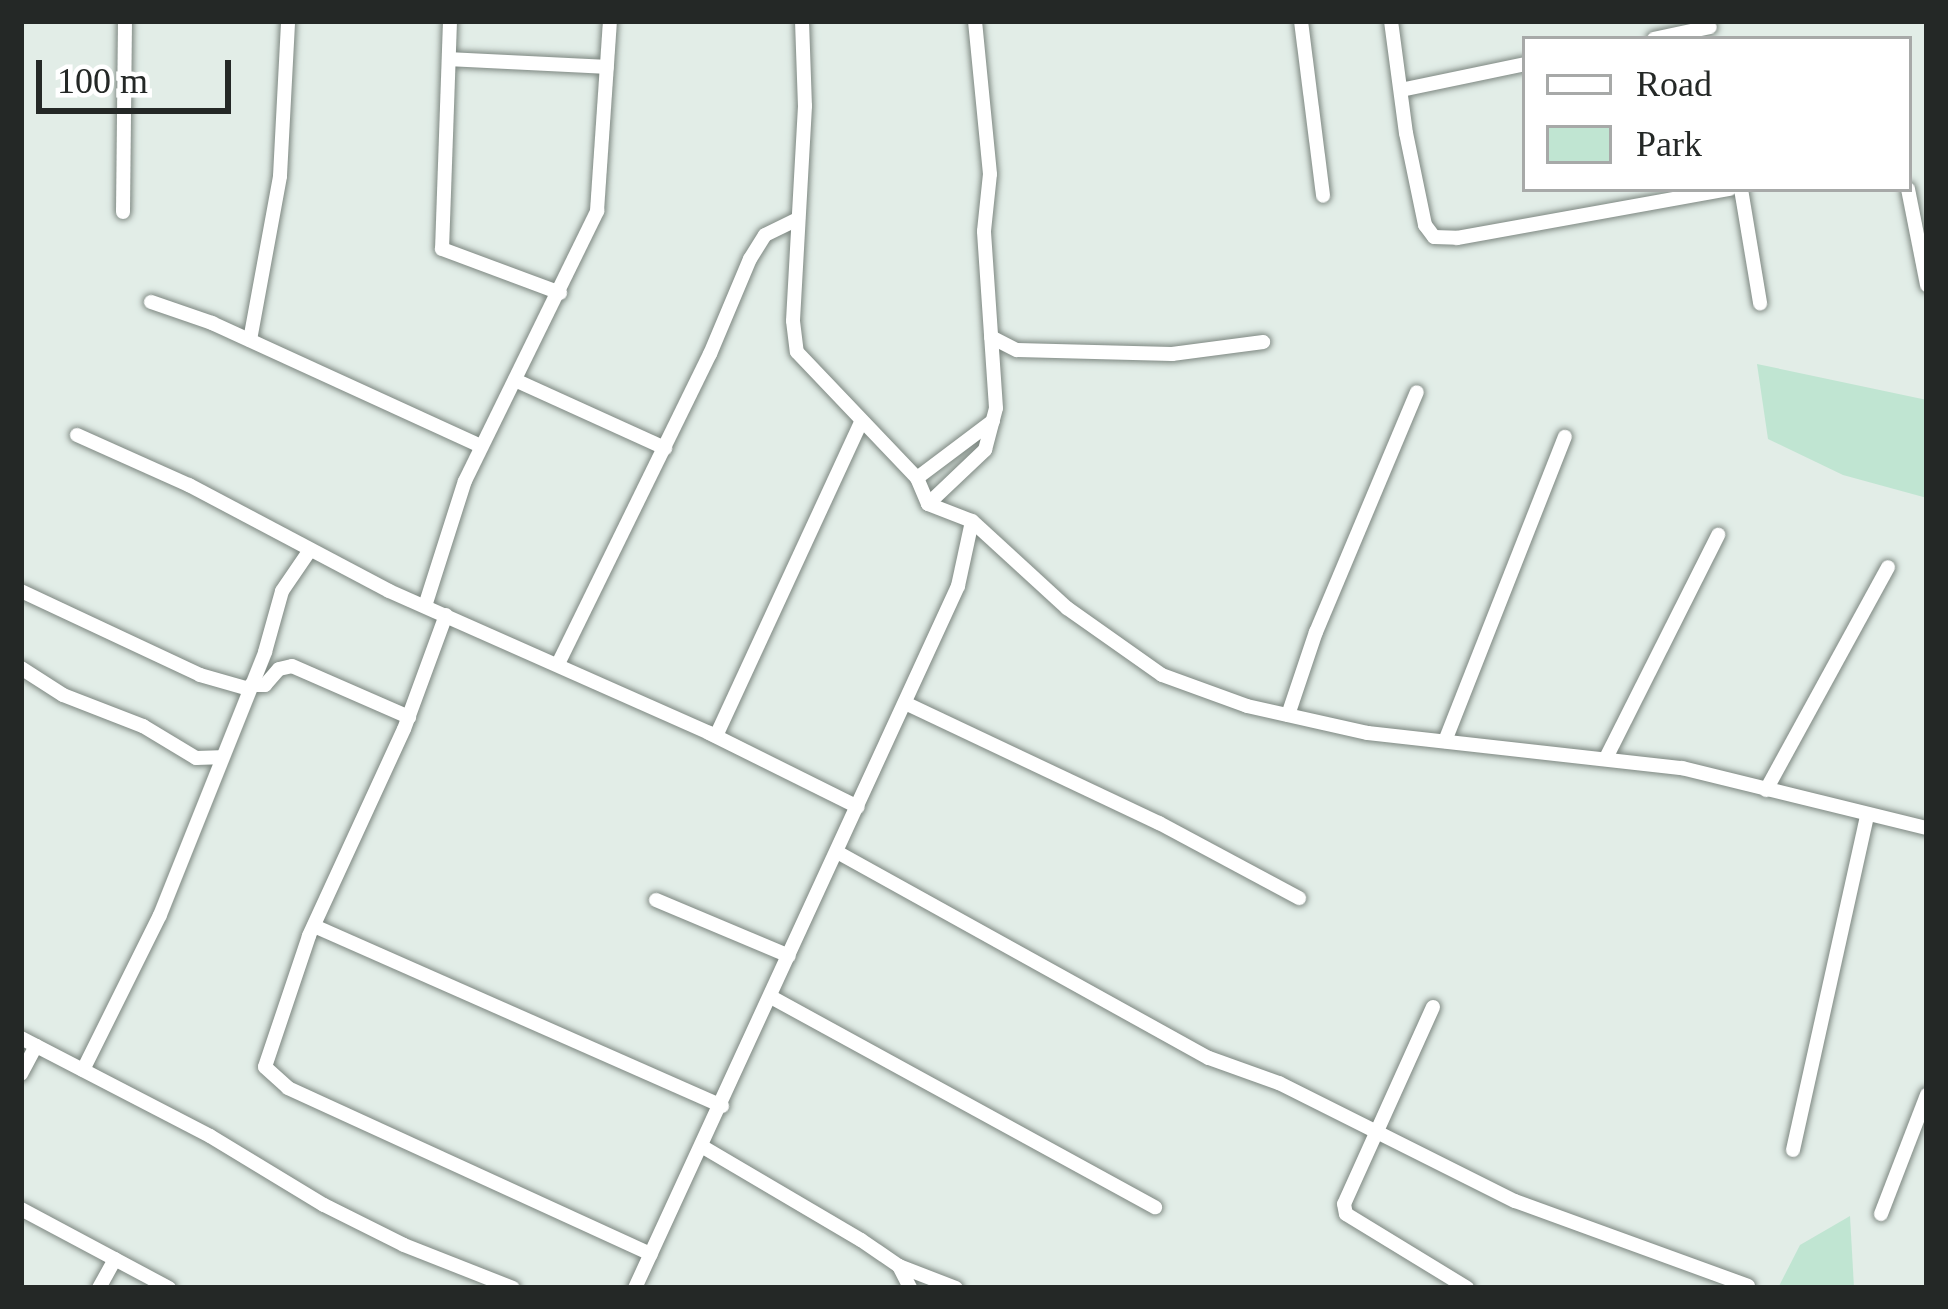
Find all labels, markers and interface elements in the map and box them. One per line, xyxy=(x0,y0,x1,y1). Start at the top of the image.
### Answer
scale bar xyxy=(42,36,237,110)
legend xyxy=(1522,36,1912,192)
text: 100 m xyxy=(57,61,148,101)
text: Road xyxy=(1636,64,1712,104)
text: Park xyxy=(1636,124,1702,164)

